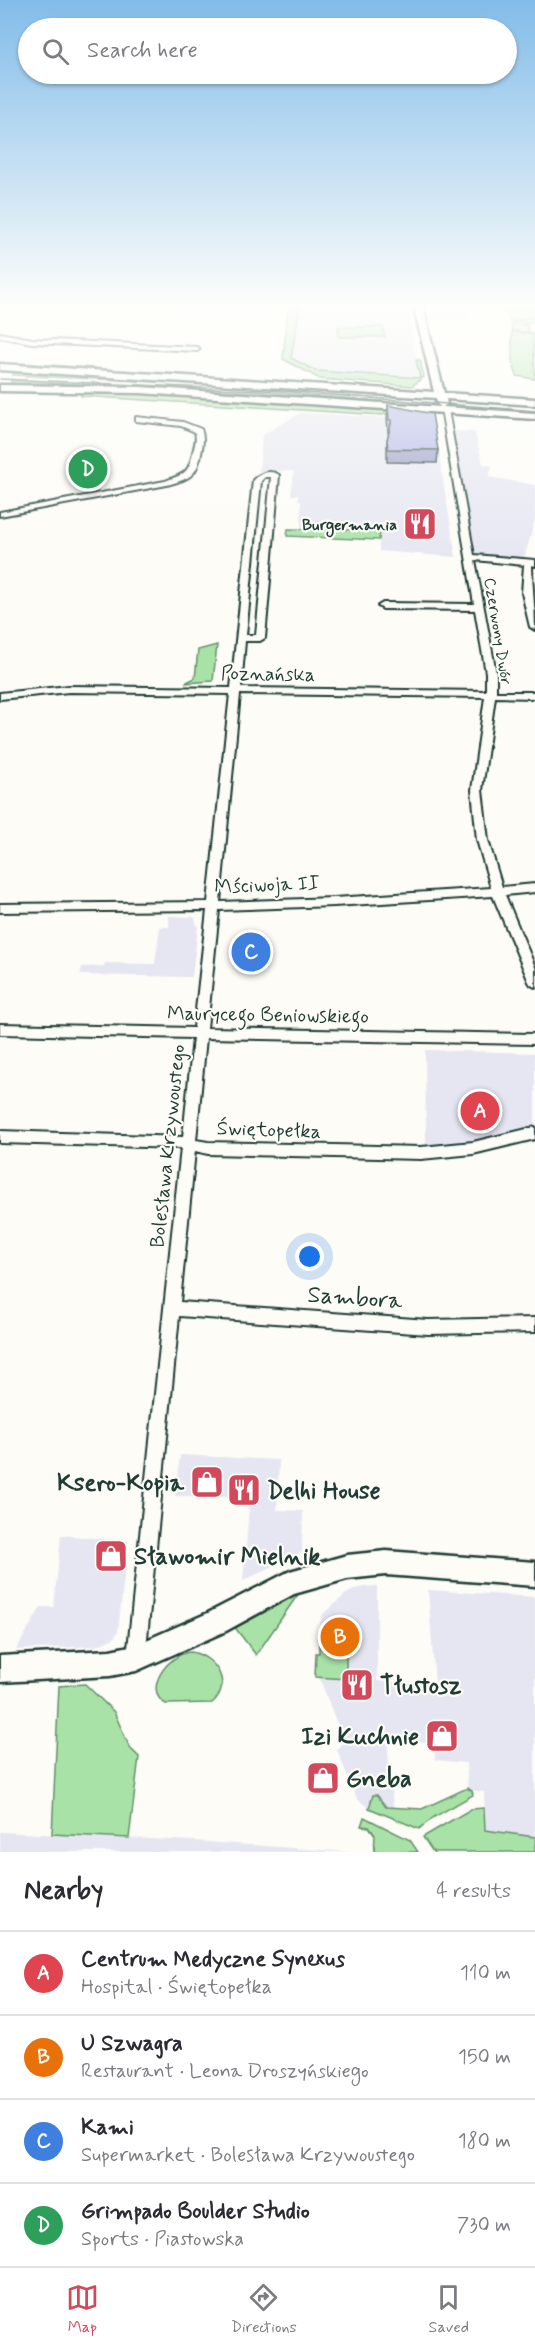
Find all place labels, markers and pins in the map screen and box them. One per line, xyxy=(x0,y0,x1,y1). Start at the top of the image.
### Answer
pin: D xyxy=(68,446,107,492)
restaurant icon: Burgermania xyxy=(402,506,438,542)
place label: Burgermania xyxy=(302,515,397,538)
pin: C xyxy=(232,930,270,974)
pin: A xyxy=(460,1088,500,1134)
shop icon: Ksero-Kopia xyxy=(189,1464,225,1500)
place label: Ksero-Kopia xyxy=(57,1468,185,1499)
restaurant icon: Delhi House xyxy=(226,1472,262,1508)
place label: Delhi House xyxy=(267,1476,381,1507)
shop icon: Sławomir Mielnik xyxy=(93,1538,129,1574)
place label: Sławomir Mielnik xyxy=(134,1542,320,1573)
pin: B xyxy=(320,1614,360,1660)
restaurant icon: Tłustosz xyxy=(339,1667,375,1703)
place label: Tłustosz xyxy=(380,1671,462,1702)
shop icon: Izi Kuchnie xyxy=(424,1718,460,1754)
place label: Izi Kuchnie xyxy=(301,1722,419,1753)
shop icon: Gneba xyxy=(305,1760,341,1796)
place label: Gneba xyxy=(346,1764,412,1795)

